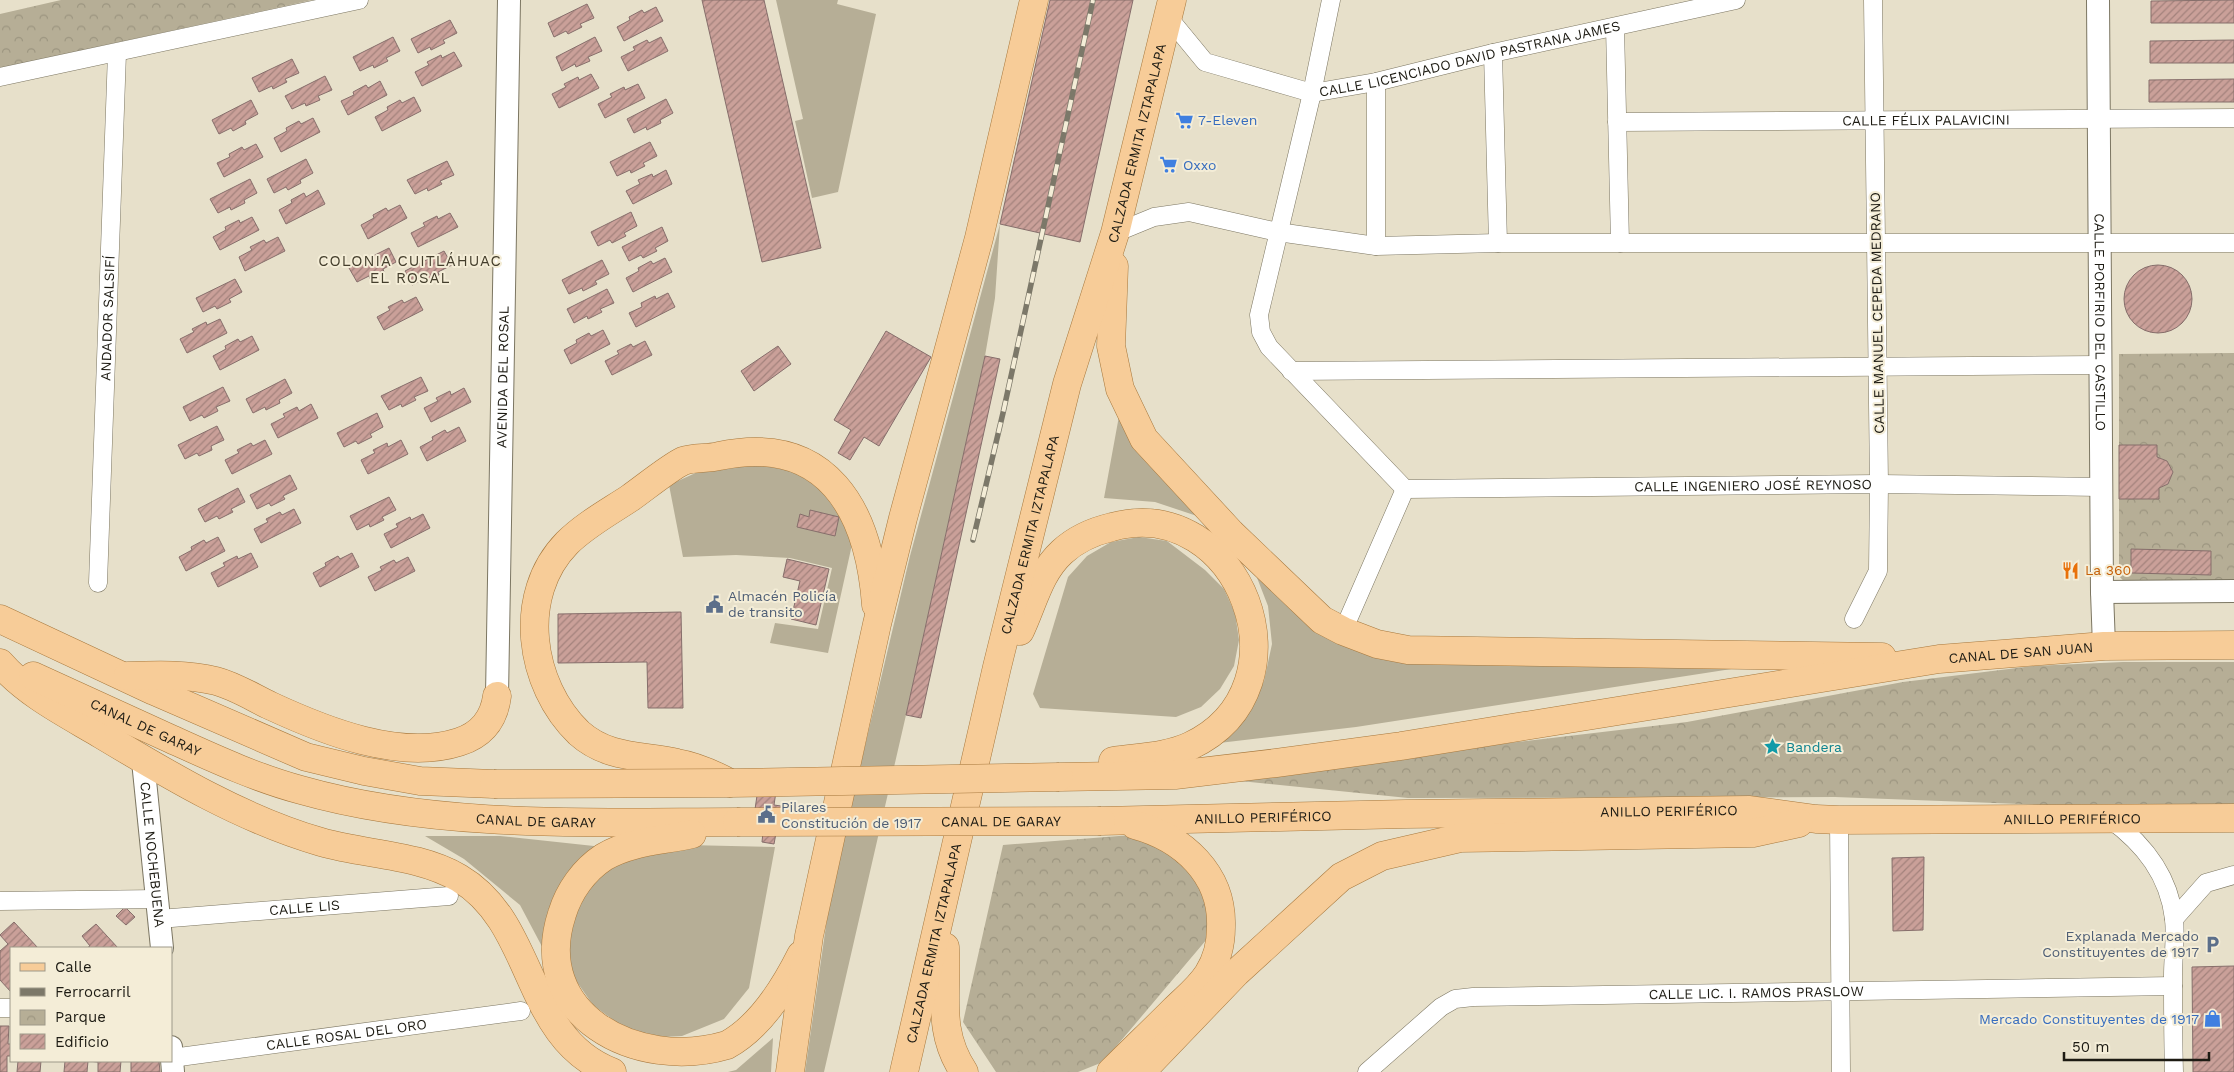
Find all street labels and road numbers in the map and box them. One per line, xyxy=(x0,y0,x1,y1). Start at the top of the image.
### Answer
street label: CALLE LICENCIADO DAVID PASTRANA JAMES xyxy=(1318,17,1622,100)
street label: CALZADA ERMITA IZTAPALAPA xyxy=(1104,42,1169,245)
street label: CALLE FÉLIX PALAVICINI xyxy=(1842,111,2010,129)
street label: CALLE MANUEL CEPEDA MEDRANO xyxy=(1867,192,1887,434)
street label: CALLE PORFIRIO DEL CASTILLO xyxy=(2091,213,2109,431)
street label: ANDADOR SALSIFÍ xyxy=(97,255,118,381)
street label: AVENIDA DEL ROSAL xyxy=(493,306,512,448)
street label: CALZADA ERMITA IZTAPALAPA xyxy=(997,433,1062,636)
street label: CALLE INGENIERO JOSÉ REYNOSO xyxy=(1634,476,1872,495)
street label: CANAL DE SAN JUAN xyxy=(1948,639,2094,666)
street label: CANAL DE GARAY xyxy=(88,695,204,760)
street label: CALLE NOCHEBUENA xyxy=(137,781,168,928)
street label: ANILLO PERIFÉRICO xyxy=(1600,802,1738,820)
street label: ANILLO PERIFÉRICO xyxy=(1194,808,1332,827)
street label: CANAL DE GARAY xyxy=(475,810,596,830)
street label: ANILLO PERIFÉRICO xyxy=(2004,810,2141,827)
street label: CANAL DE GARAY xyxy=(941,813,1061,829)
street label: CALZADA ERMITA IZTAPALAPA xyxy=(903,842,964,1045)
street label: CALLE LIS xyxy=(269,897,341,918)
street label: CALLE LIC. I. RAMOS PRASLOW xyxy=(1649,983,1864,1002)
street label: CALLE ROSAL DEL ORO xyxy=(265,1016,428,1053)

